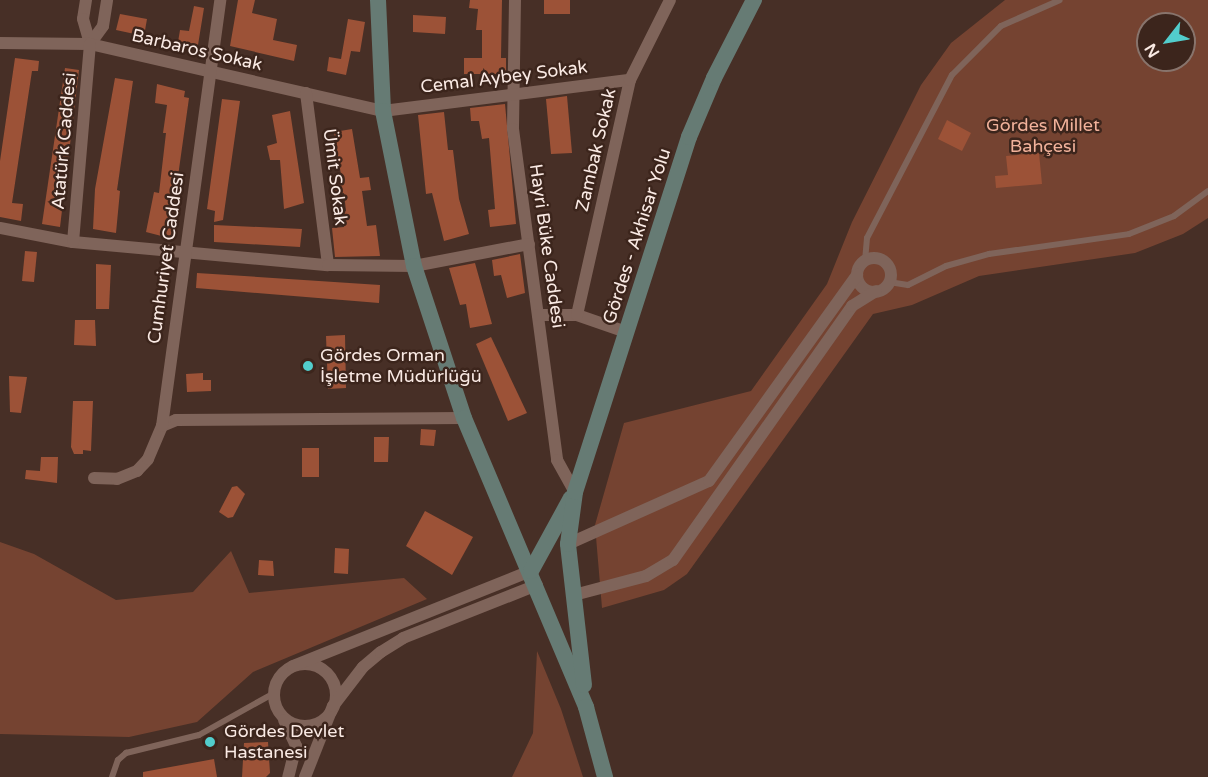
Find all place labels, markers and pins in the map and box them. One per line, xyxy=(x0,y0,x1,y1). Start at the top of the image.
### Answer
place label: Gördes Orman İşletme Müdürlüğü xyxy=(320,345,482,388)
marker: Gördes Orman İşletme Müdürlüğü xyxy=(301,359,315,373)
place label: Gördes Devlet Hastanesi xyxy=(224,721,344,764)
marker: Gördes Devlet Hastanesi xyxy=(201,733,219,751)

